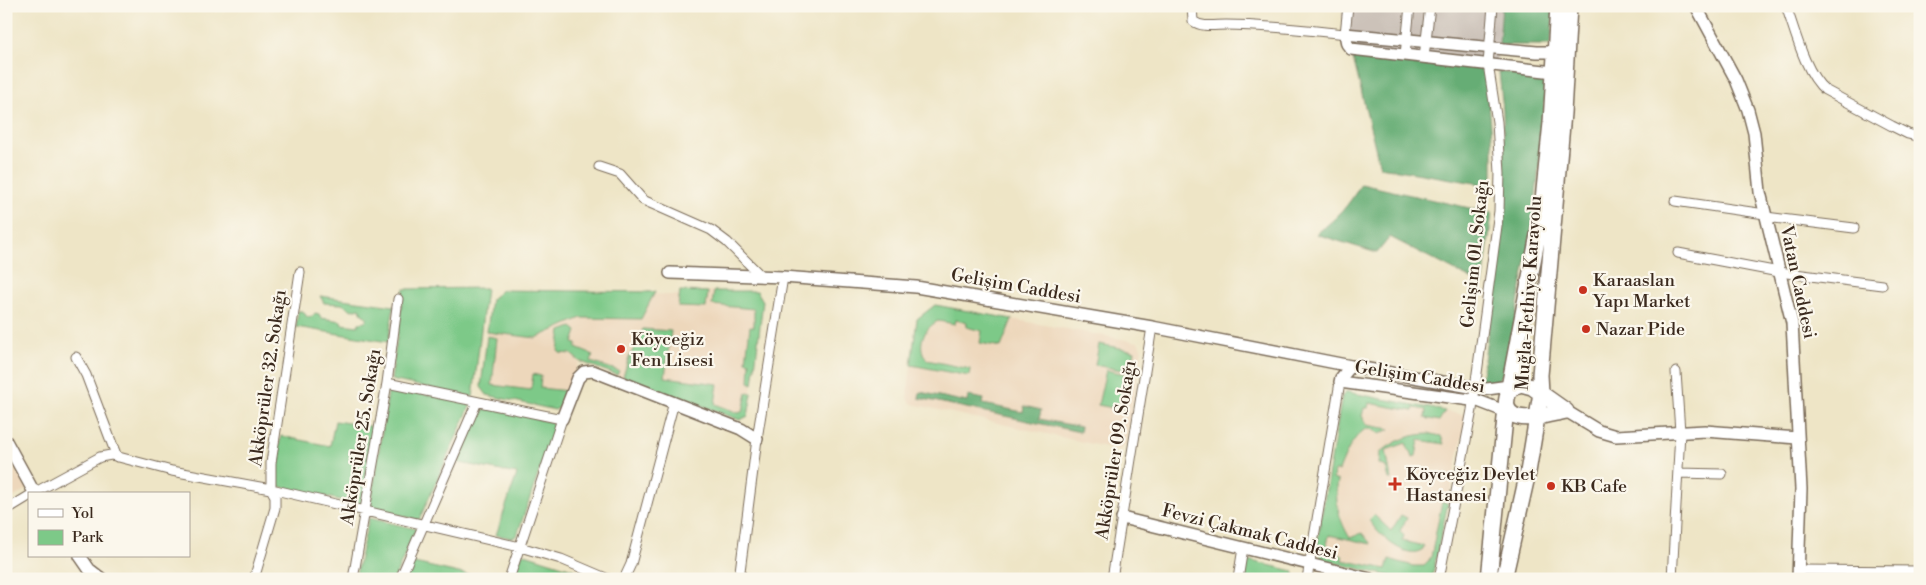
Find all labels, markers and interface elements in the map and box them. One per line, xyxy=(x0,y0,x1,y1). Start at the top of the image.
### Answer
street label: Gelişim 01. Sokağı xyxy=(1456,179,1494,329)
street label: Muğla-Fethiye Karayolu xyxy=(1511,194,1547,391)
street label: Vatan Caddesi xyxy=(1775,222,1821,341)
street label: Gelişim Caddesi xyxy=(949,263,1083,309)
place label: Karaaslan Yapı Market xyxy=(1592,269,1691,313)
marker: Karaaslan Yapı Market xyxy=(1577,284,1589,296)
street label: Akköprüler 32. Sokağı xyxy=(244,288,292,469)
place label: Nazar Pide xyxy=(1596,318,1685,341)
marker: Nazar Pide xyxy=(1580,323,1592,335)
place label: Köyceğiz Fen Lisesi xyxy=(631,328,714,372)
marker: Köyceğiz Fen Lisesi xyxy=(615,343,627,355)
street label: Akköprüler 25. Sokağı xyxy=(336,347,386,528)
street label: Gelişim Caddesi xyxy=(1353,355,1487,399)
street label: Akköprüler 09. Sokağı xyxy=(1090,359,1142,542)
place label: Köyceğiz Devlet Hastanesi xyxy=(1406,463,1536,507)
place label: KB Cafe xyxy=(1561,475,1627,498)
marker: Köyceğiz Devlet Hastanesi xyxy=(1388,477,1402,491)
marker: KB Cafe xyxy=(1545,480,1557,492)
legend xyxy=(28,492,190,558)
street label: Fevzi Çakmak Caddesi xyxy=(1160,499,1340,565)
text: Yol xyxy=(71,504,94,523)
text: Park xyxy=(72,528,104,547)

